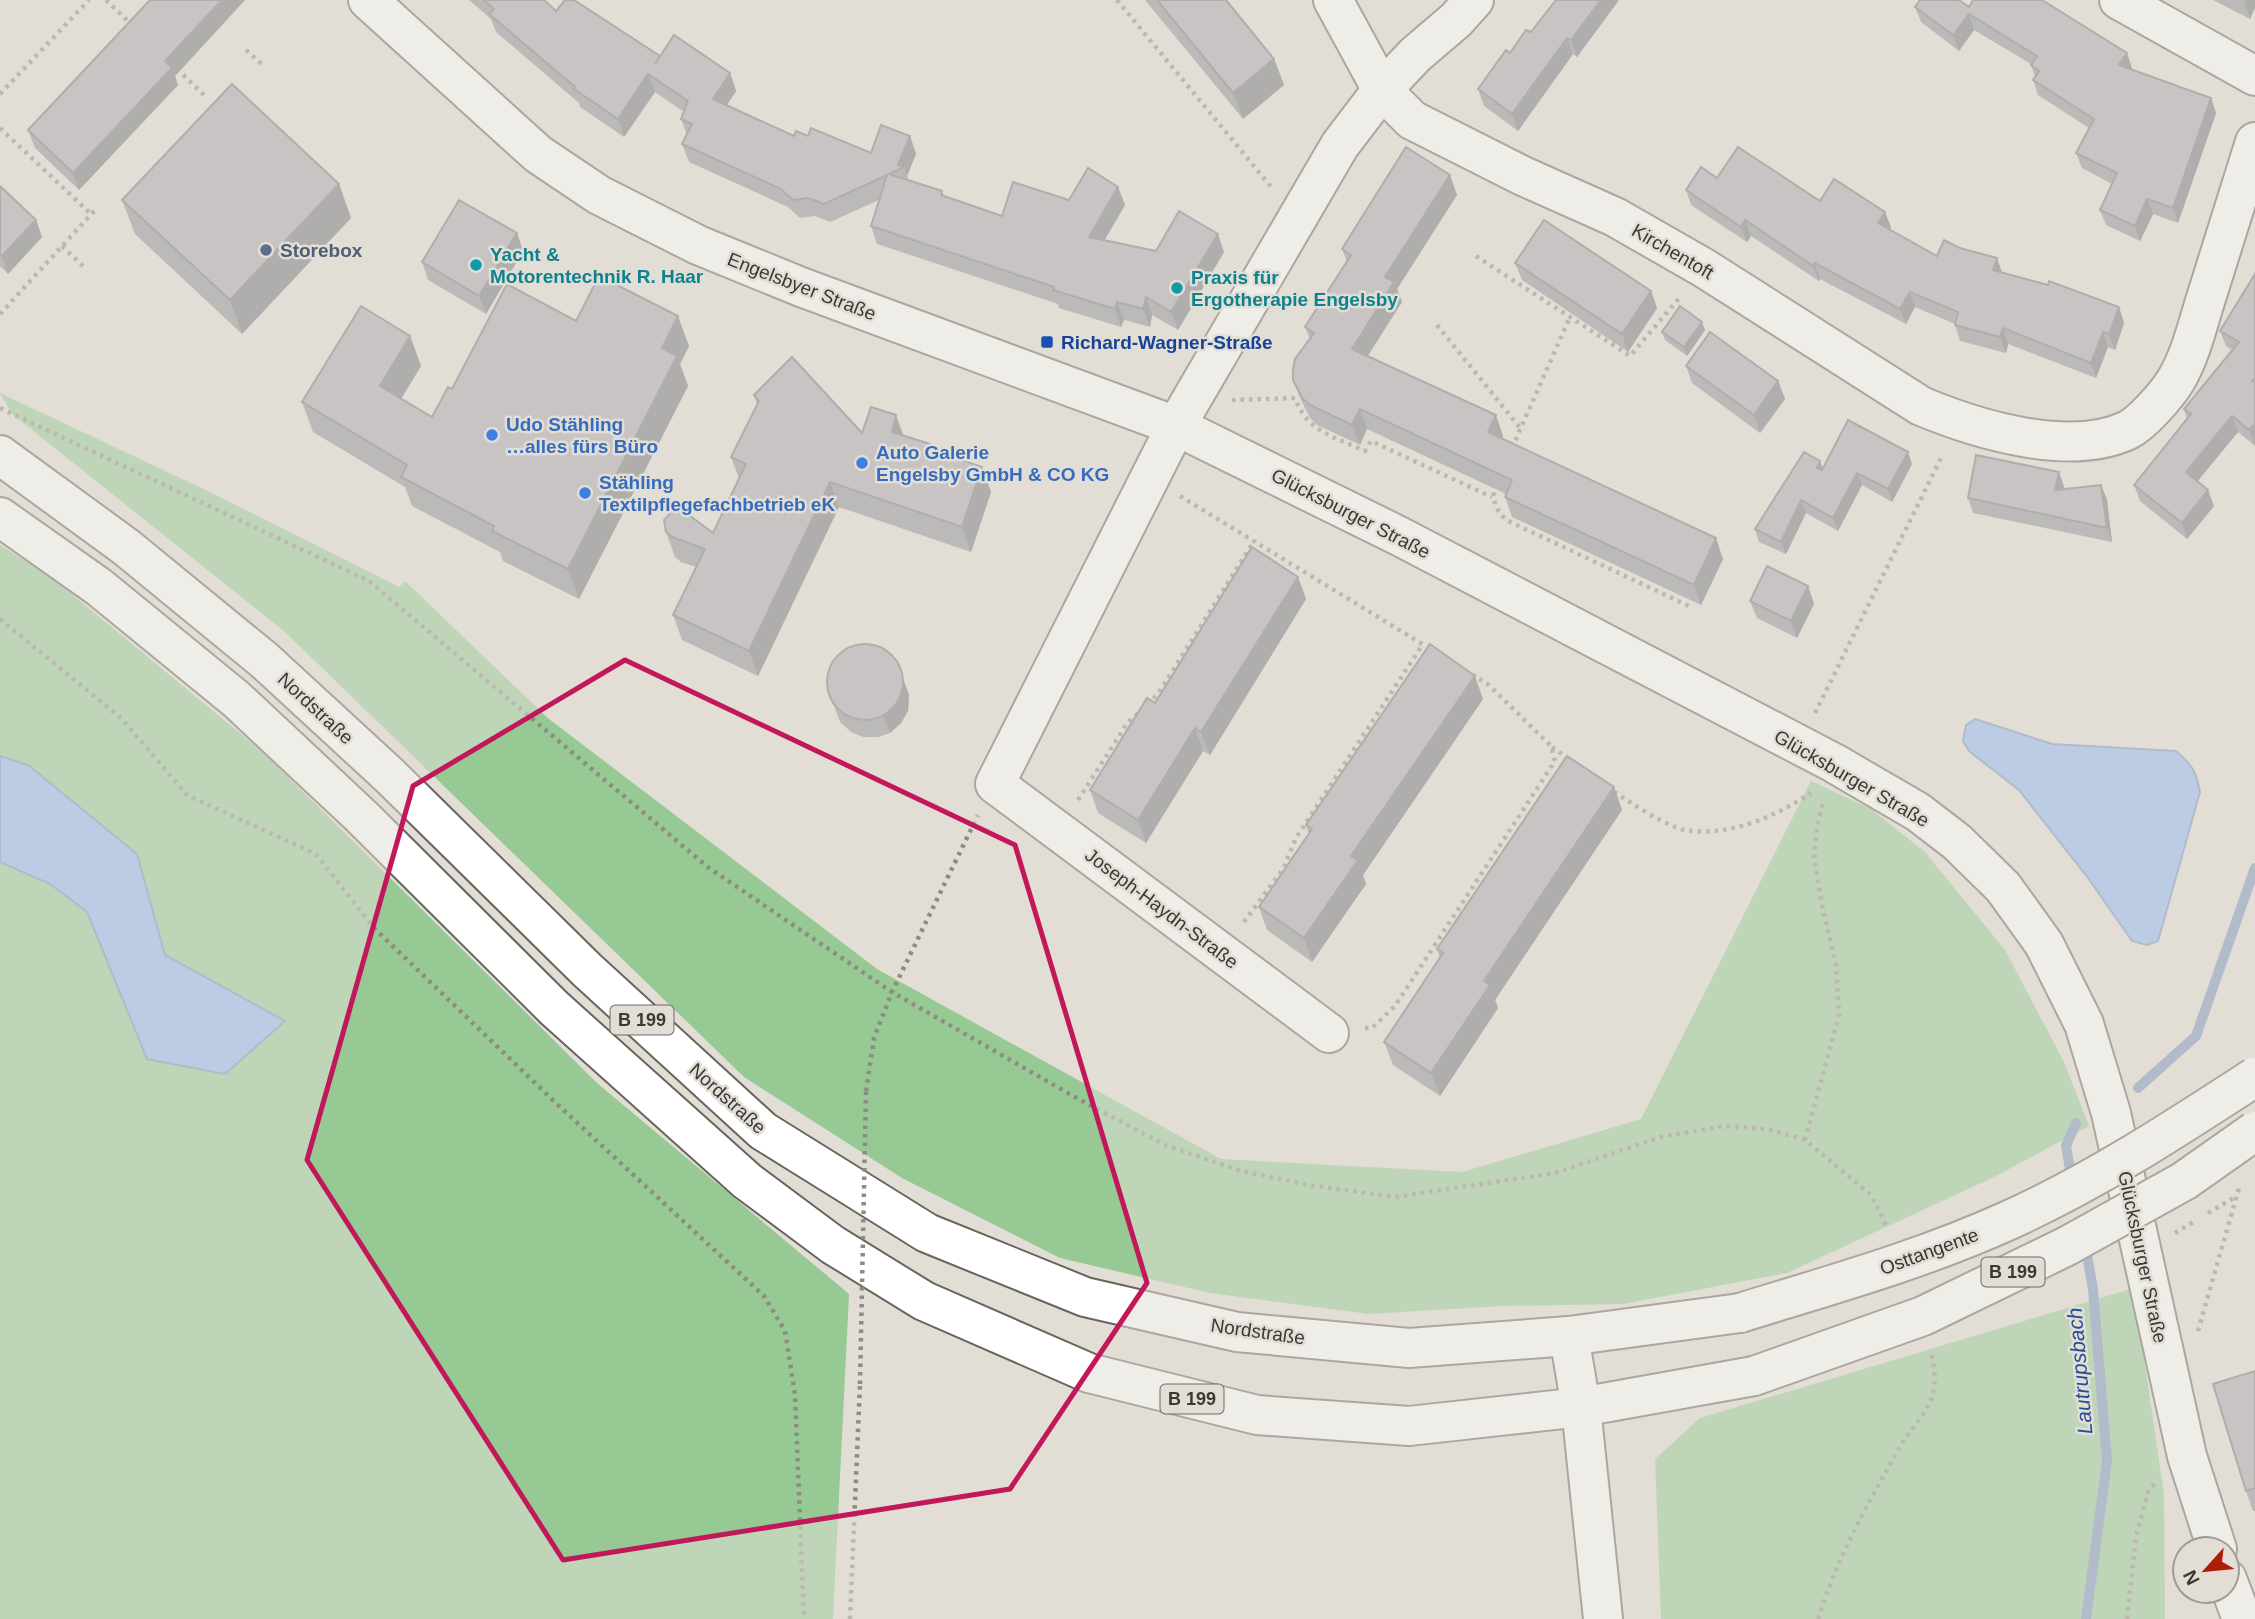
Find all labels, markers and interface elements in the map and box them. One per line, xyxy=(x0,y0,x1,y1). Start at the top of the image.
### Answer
street label: Kirchentoft xyxy=(1628,220,1718,284)
place label: Storebox xyxy=(280,240,363,261)
marker: Storebox xyxy=(258,242,274,258)
place label: Yacht & Motorentechnik R. Haar xyxy=(490,244,704,287)
street label: Engelsbyer Straße xyxy=(725,248,879,324)
marker: Yacht & Motorentechnik R. Haar xyxy=(468,257,484,273)
place label: Praxis für Ergotherapie Engelsby xyxy=(1191,267,1398,310)
marker: Praxis für Ergotherapie Engelsby xyxy=(1169,280,1185,296)
place label: Richard-Wagner-Straße xyxy=(1061,332,1273,353)
marker: Richard-Wagner-Straße xyxy=(1039,334,1055,350)
place label: Udo Stähling …alles fürs Büro xyxy=(506,414,658,457)
marker: Udo Stähling …alles fürs Büro xyxy=(484,427,500,443)
place label: Auto Galerie Engelsby GmbH & CO KG xyxy=(876,442,1109,485)
marker: Auto Galerie Engelsby GmbH & CO KG xyxy=(854,455,870,471)
street label: Glücksburger Straße xyxy=(1268,464,1434,563)
place label: Stähling Textilpflegefachbetrieb eK xyxy=(599,472,835,515)
marker: Stähling Textilpflegefachbetrieb eK xyxy=(577,485,593,501)
street label: Nordstraße xyxy=(274,668,358,748)
street label: Glücksburger Straße xyxy=(1771,726,1933,831)
street label: Joseph-Haydn-Straße xyxy=(1081,844,1242,973)
road number: B 199 xyxy=(610,1006,674,1035)
street label: Nordstraße xyxy=(685,1059,770,1138)
street label: Glücksburger Straße xyxy=(2114,1169,2171,1345)
street label: Osttangente xyxy=(1877,1224,1981,1279)
road number: B 199 xyxy=(1982,1258,2044,1287)
water label: Lautrupsbach xyxy=(2062,1307,2097,1435)
street label: Nordstraße xyxy=(1209,1314,1306,1349)
road number: B 199 xyxy=(1160,1384,1224,1414)
north arrow xyxy=(2171,1535,2241,1605)
text: N xyxy=(2179,1567,2204,1588)

